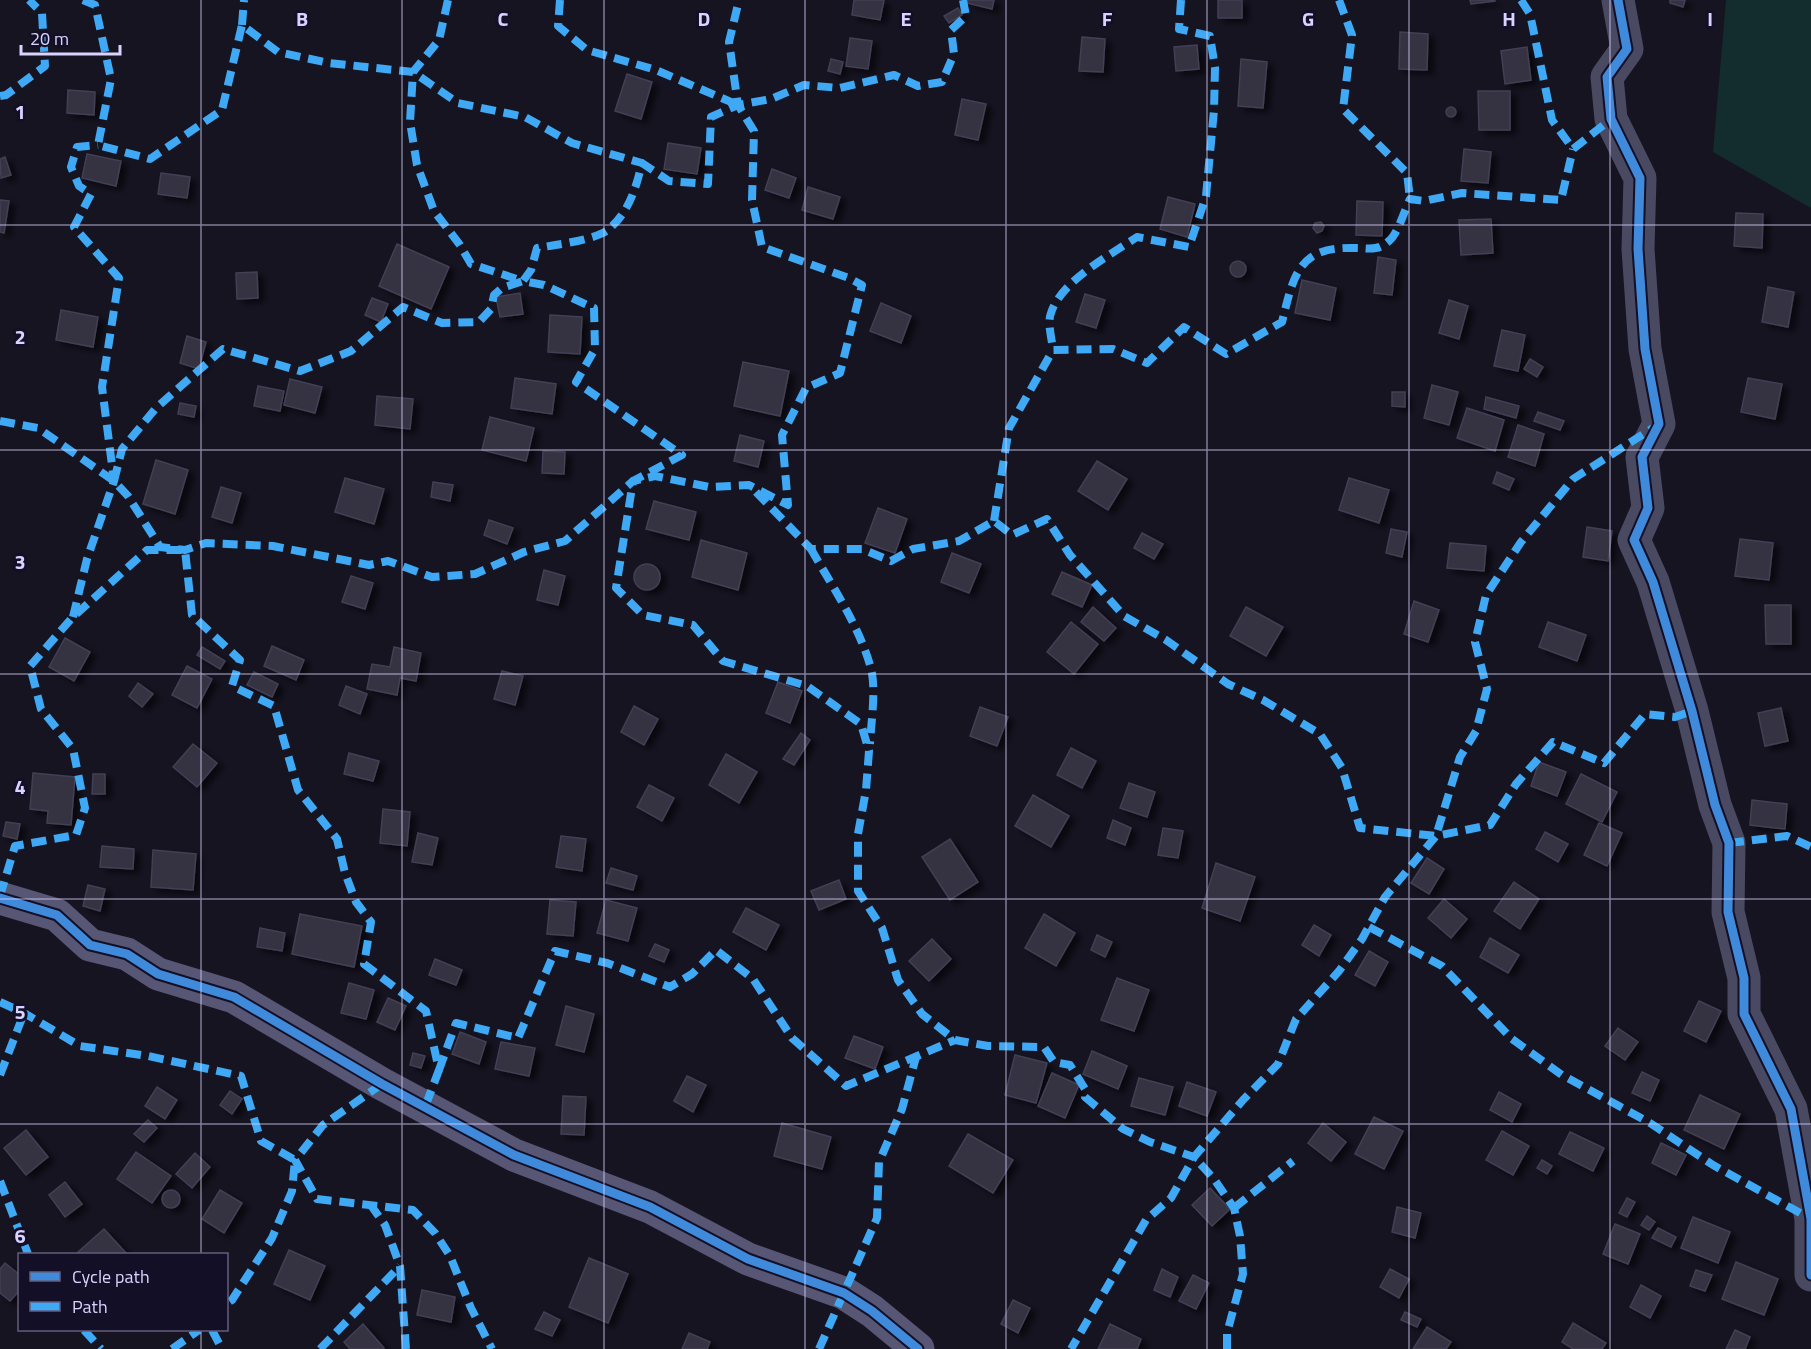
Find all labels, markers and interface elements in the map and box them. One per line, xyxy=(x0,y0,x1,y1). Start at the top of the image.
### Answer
text: B xyxy=(296,3,308,34)
text: C xyxy=(498,3,509,34)
text: D xyxy=(698,3,710,34)
text: E xyxy=(900,3,912,34)
text: F xyxy=(1102,3,1113,34)
text: G xyxy=(1302,3,1314,34)
text: H xyxy=(1502,3,1516,34)
text: I xyxy=(1707,3,1713,34)
scale bar xyxy=(21,18,120,56)
text: 20 m xyxy=(30,25,69,52)
text: 1 xyxy=(14,96,26,127)
text: 2 xyxy=(14,321,26,352)
text: 3 xyxy=(14,546,26,577)
text: 4 xyxy=(14,771,26,802)
text: 5 xyxy=(14,996,26,1027)
text: 6 xyxy=(14,1220,26,1251)
legend xyxy=(18,1253,228,1331)
text: Cycle path xyxy=(72,1263,150,1290)
text: Path xyxy=(72,1293,108,1320)

